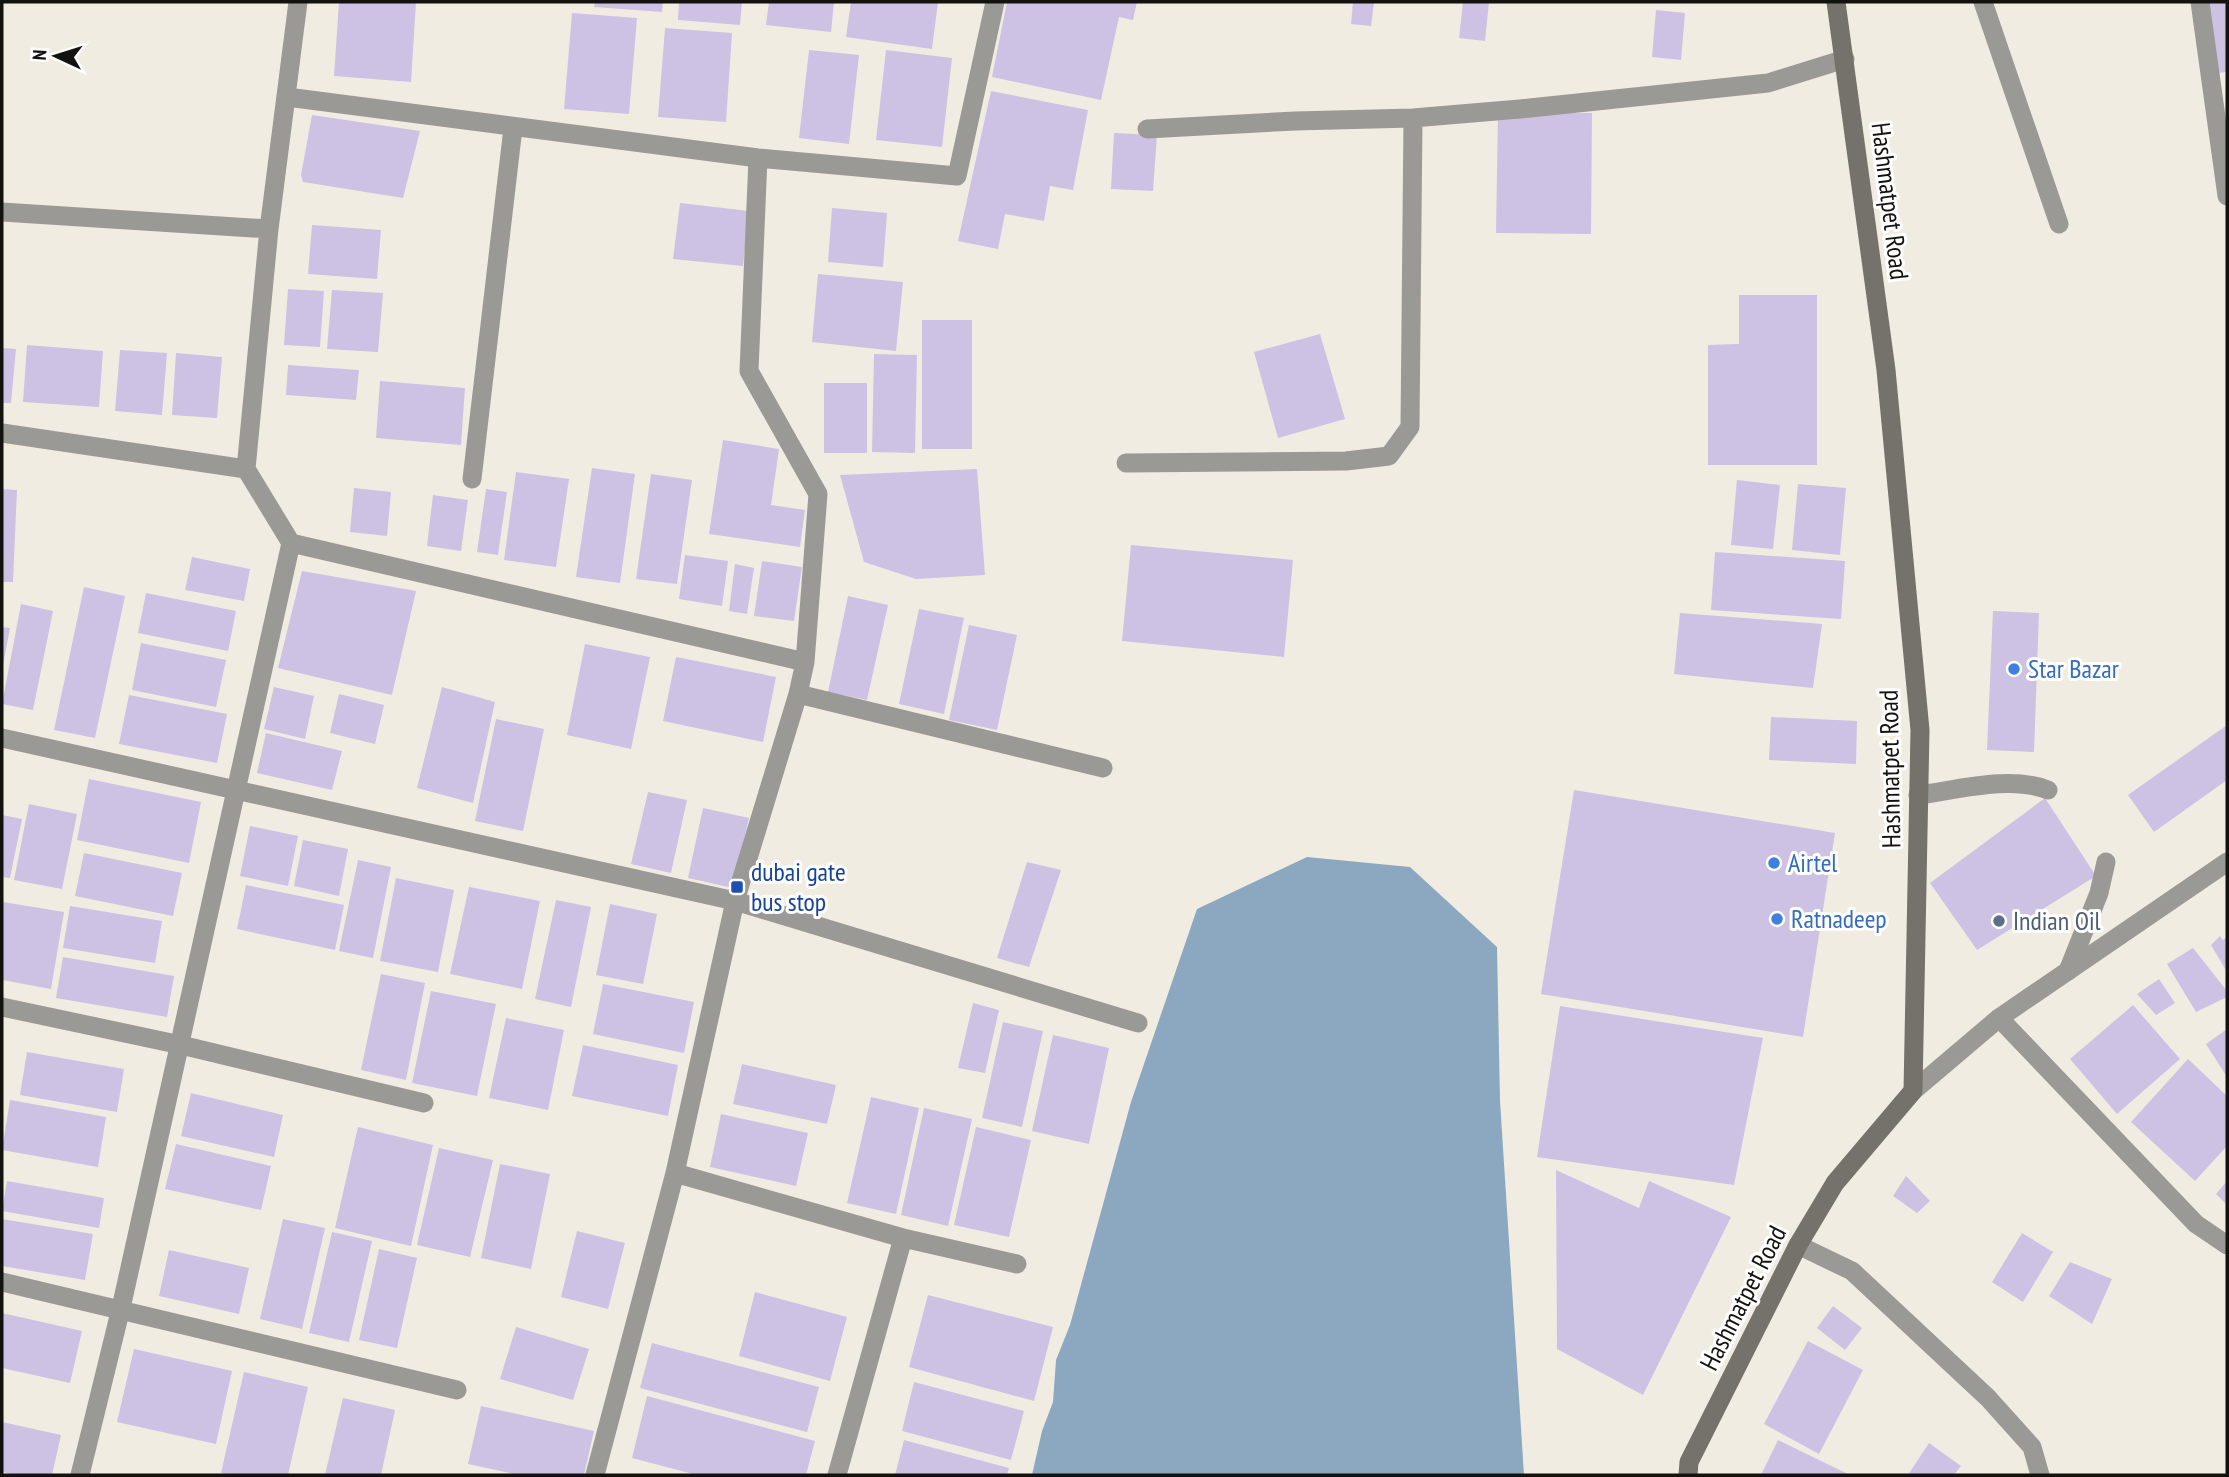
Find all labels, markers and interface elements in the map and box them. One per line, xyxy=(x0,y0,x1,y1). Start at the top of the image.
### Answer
north arrow xyxy=(21,21,91,91)
text: N xyxy=(27,49,51,61)
street label: Hashmatpet Road xyxy=(1864,120,1917,281)
place label: Star Bazar xyxy=(2028,652,2119,685)
marker: Star Bazar xyxy=(2006,661,2022,677)
street label: Hashmatpet Road xyxy=(1872,690,1907,848)
place label: Airtel xyxy=(1788,846,1837,879)
place label: dubai gate bus stop xyxy=(751,855,846,918)
marker: Airtel xyxy=(1766,855,1782,871)
marker: dubai gate bus stop xyxy=(729,879,745,895)
place label: Ratnadeep xyxy=(1791,902,1887,935)
place label: Indian Oil xyxy=(2013,904,2101,937)
marker: Ratnadeep xyxy=(1769,911,1785,927)
marker: Indian Oil xyxy=(1991,913,2007,929)
street label: Hashmatpet Road xyxy=(1692,1220,1793,1376)

